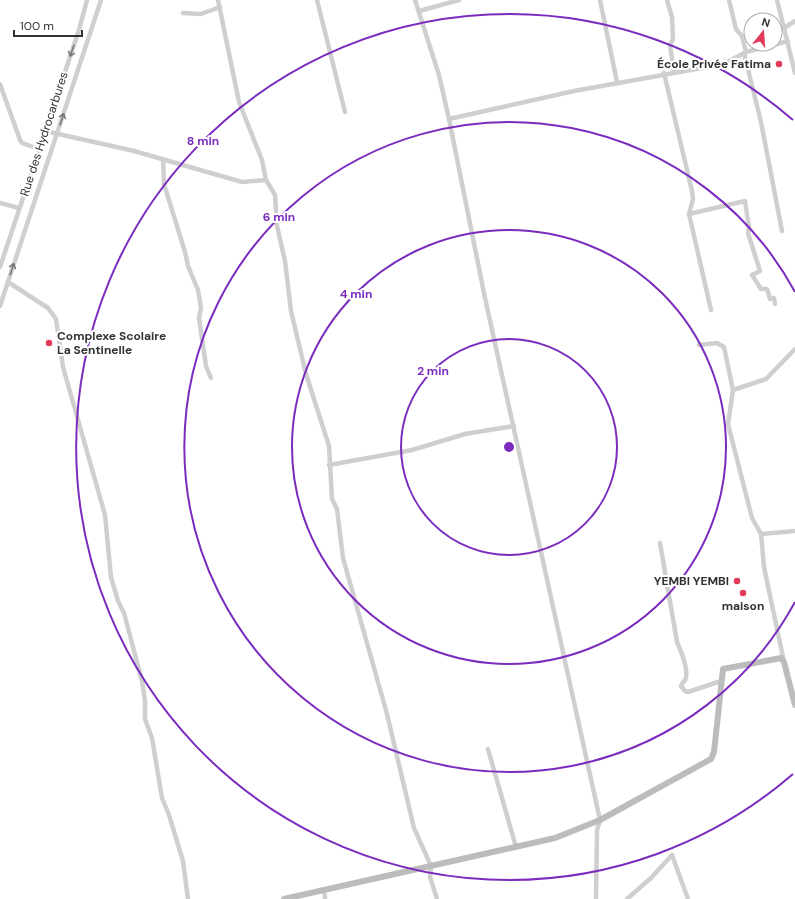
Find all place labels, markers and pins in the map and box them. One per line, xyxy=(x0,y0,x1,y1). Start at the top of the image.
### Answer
place label: École Privée Fatima xyxy=(657,56,771,72)
marker: École Privée Fatima xyxy=(774,59,784,69)
place label: Complexe Scolaire La Sentinelle xyxy=(57,328,166,358)
marker: Complexe Scolaire La Sentinelle xyxy=(44,338,54,348)
centre of rings xyxy=(502,440,516,454)
place label: YEMBI YEMBI xyxy=(654,573,729,589)
marker: YEMBI YEMBI xyxy=(732,576,742,586)
marker: maison xyxy=(738,588,748,598)
place label: maison xyxy=(722,598,764,614)

